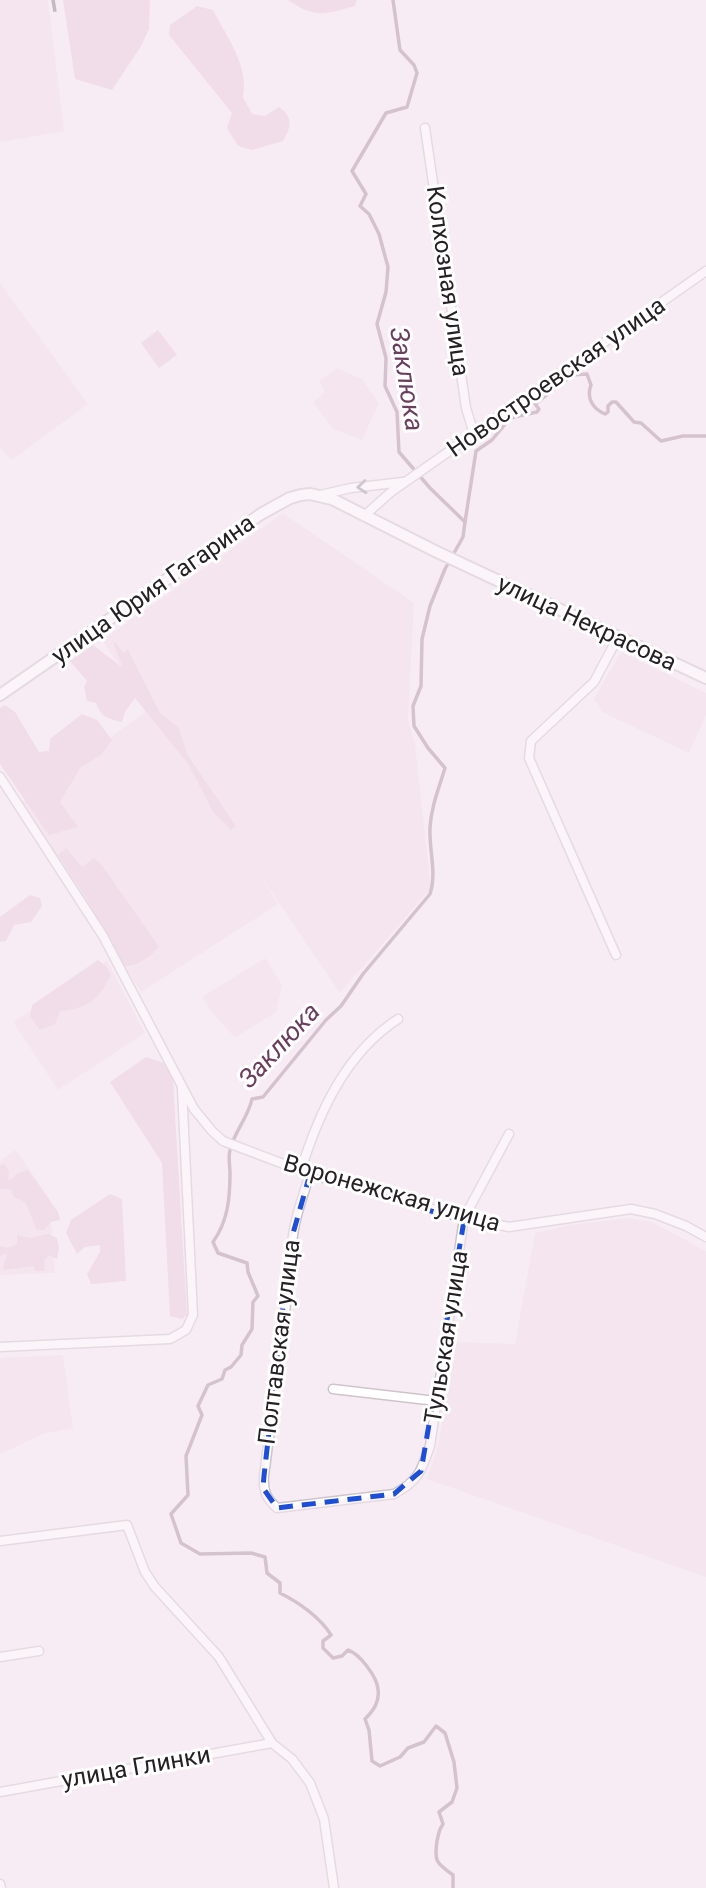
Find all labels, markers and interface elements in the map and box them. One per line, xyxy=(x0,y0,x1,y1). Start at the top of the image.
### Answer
street label: Колхозная улица xyxy=(421,184,475,378)
street label: Новостроевская улица xyxy=(442,291,670,463)
water label: Заклюка xyxy=(384,325,430,433)
one-way arrow xyxy=(357,479,368,494)
street label: улица Юрия Гагарина xyxy=(46,508,260,670)
street label: улица Некрасова xyxy=(493,569,681,677)
water label: Заклюка xyxy=(232,996,326,1094)
street label: Воронежская улица xyxy=(280,1149,504,1237)
street label: Полтавская улица xyxy=(253,1238,305,1446)
street label: Тульская улица xyxy=(418,1248,474,1426)
street label: улица Глинки xyxy=(59,1740,213,1794)

